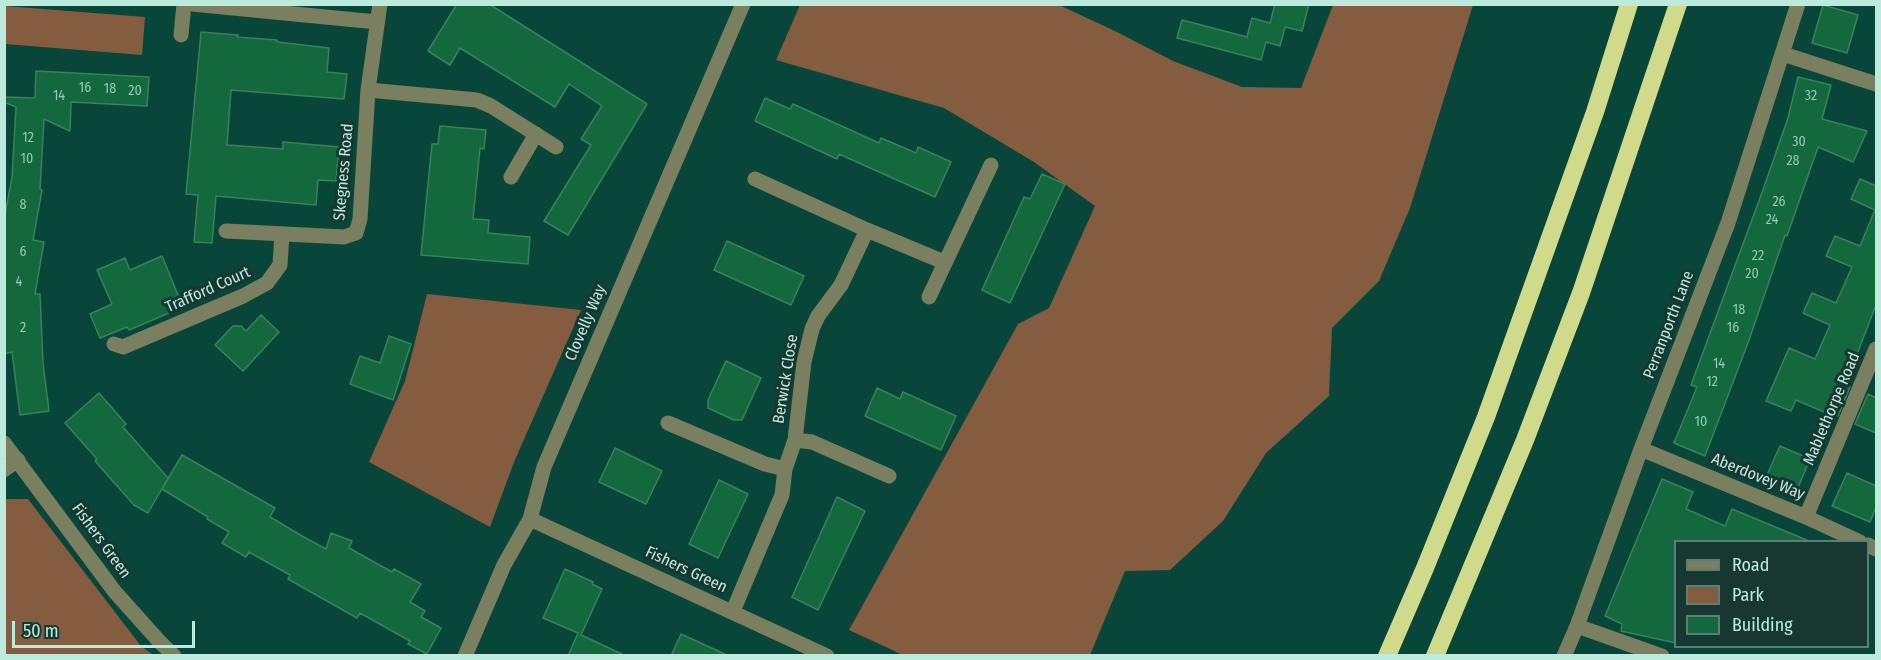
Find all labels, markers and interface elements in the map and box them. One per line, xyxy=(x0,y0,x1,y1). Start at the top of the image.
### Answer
house number: 16 xyxy=(79,80,91,96)
house number: 18 xyxy=(104,81,116,97)
house number: 20 xyxy=(128,83,142,99)
house number: 14 xyxy=(53,88,65,104)
house number: 32 xyxy=(1805,88,1817,104)
street label: Skegness Road xyxy=(330,123,358,221)
house number: 12 xyxy=(22,130,34,146)
house number: 30 xyxy=(1792,134,1806,150)
house number: 10 xyxy=(21,151,33,167)
house number: 28 xyxy=(1786,153,1800,169)
house number: 26 xyxy=(1772,194,1786,210)
house number: 8 xyxy=(20,197,26,213)
house number: 24 xyxy=(1766,212,1778,228)
house number: 6 xyxy=(20,244,26,260)
house number: 22 xyxy=(1752,248,1764,264)
street label: Trafford Court xyxy=(163,263,253,317)
house number: 20 xyxy=(1745,266,1759,282)
street label: Perranporth Lane xyxy=(1640,268,1698,382)
house number: 4 xyxy=(16,274,22,290)
street label: Clovelly Way xyxy=(561,282,611,364)
house number: 18 xyxy=(1733,302,1745,318)
house number: 2 xyxy=(20,320,26,336)
house number: 16 xyxy=(1727,320,1739,336)
street label: Berwick Close xyxy=(769,333,803,425)
street label: Mablethorpe Road xyxy=(1800,350,1864,468)
house number: 14 xyxy=(1713,356,1725,372)
house number: 12 xyxy=(1706,374,1718,390)
house number: 10 xyxy=(1695,414,1707,430)
street label: Aberdovey Way xyxy=(1709,450,1807,504)
street label: Fishers Green xyxy=(67,500,135,582)
legend xyxy=(1674,540,1869,648)
street label: Fishers Green xyxy=(642,543,730,597)
text: Road xyxy=(1732,554,1769,576)
text: Park xyxy=(1732,584,1764,606)
scale bar xyxy=(15,609,198,647)
text: Building xyxy=(1732,614,1793,636)
text: 50 m xyxy=(23,620,59,642)

